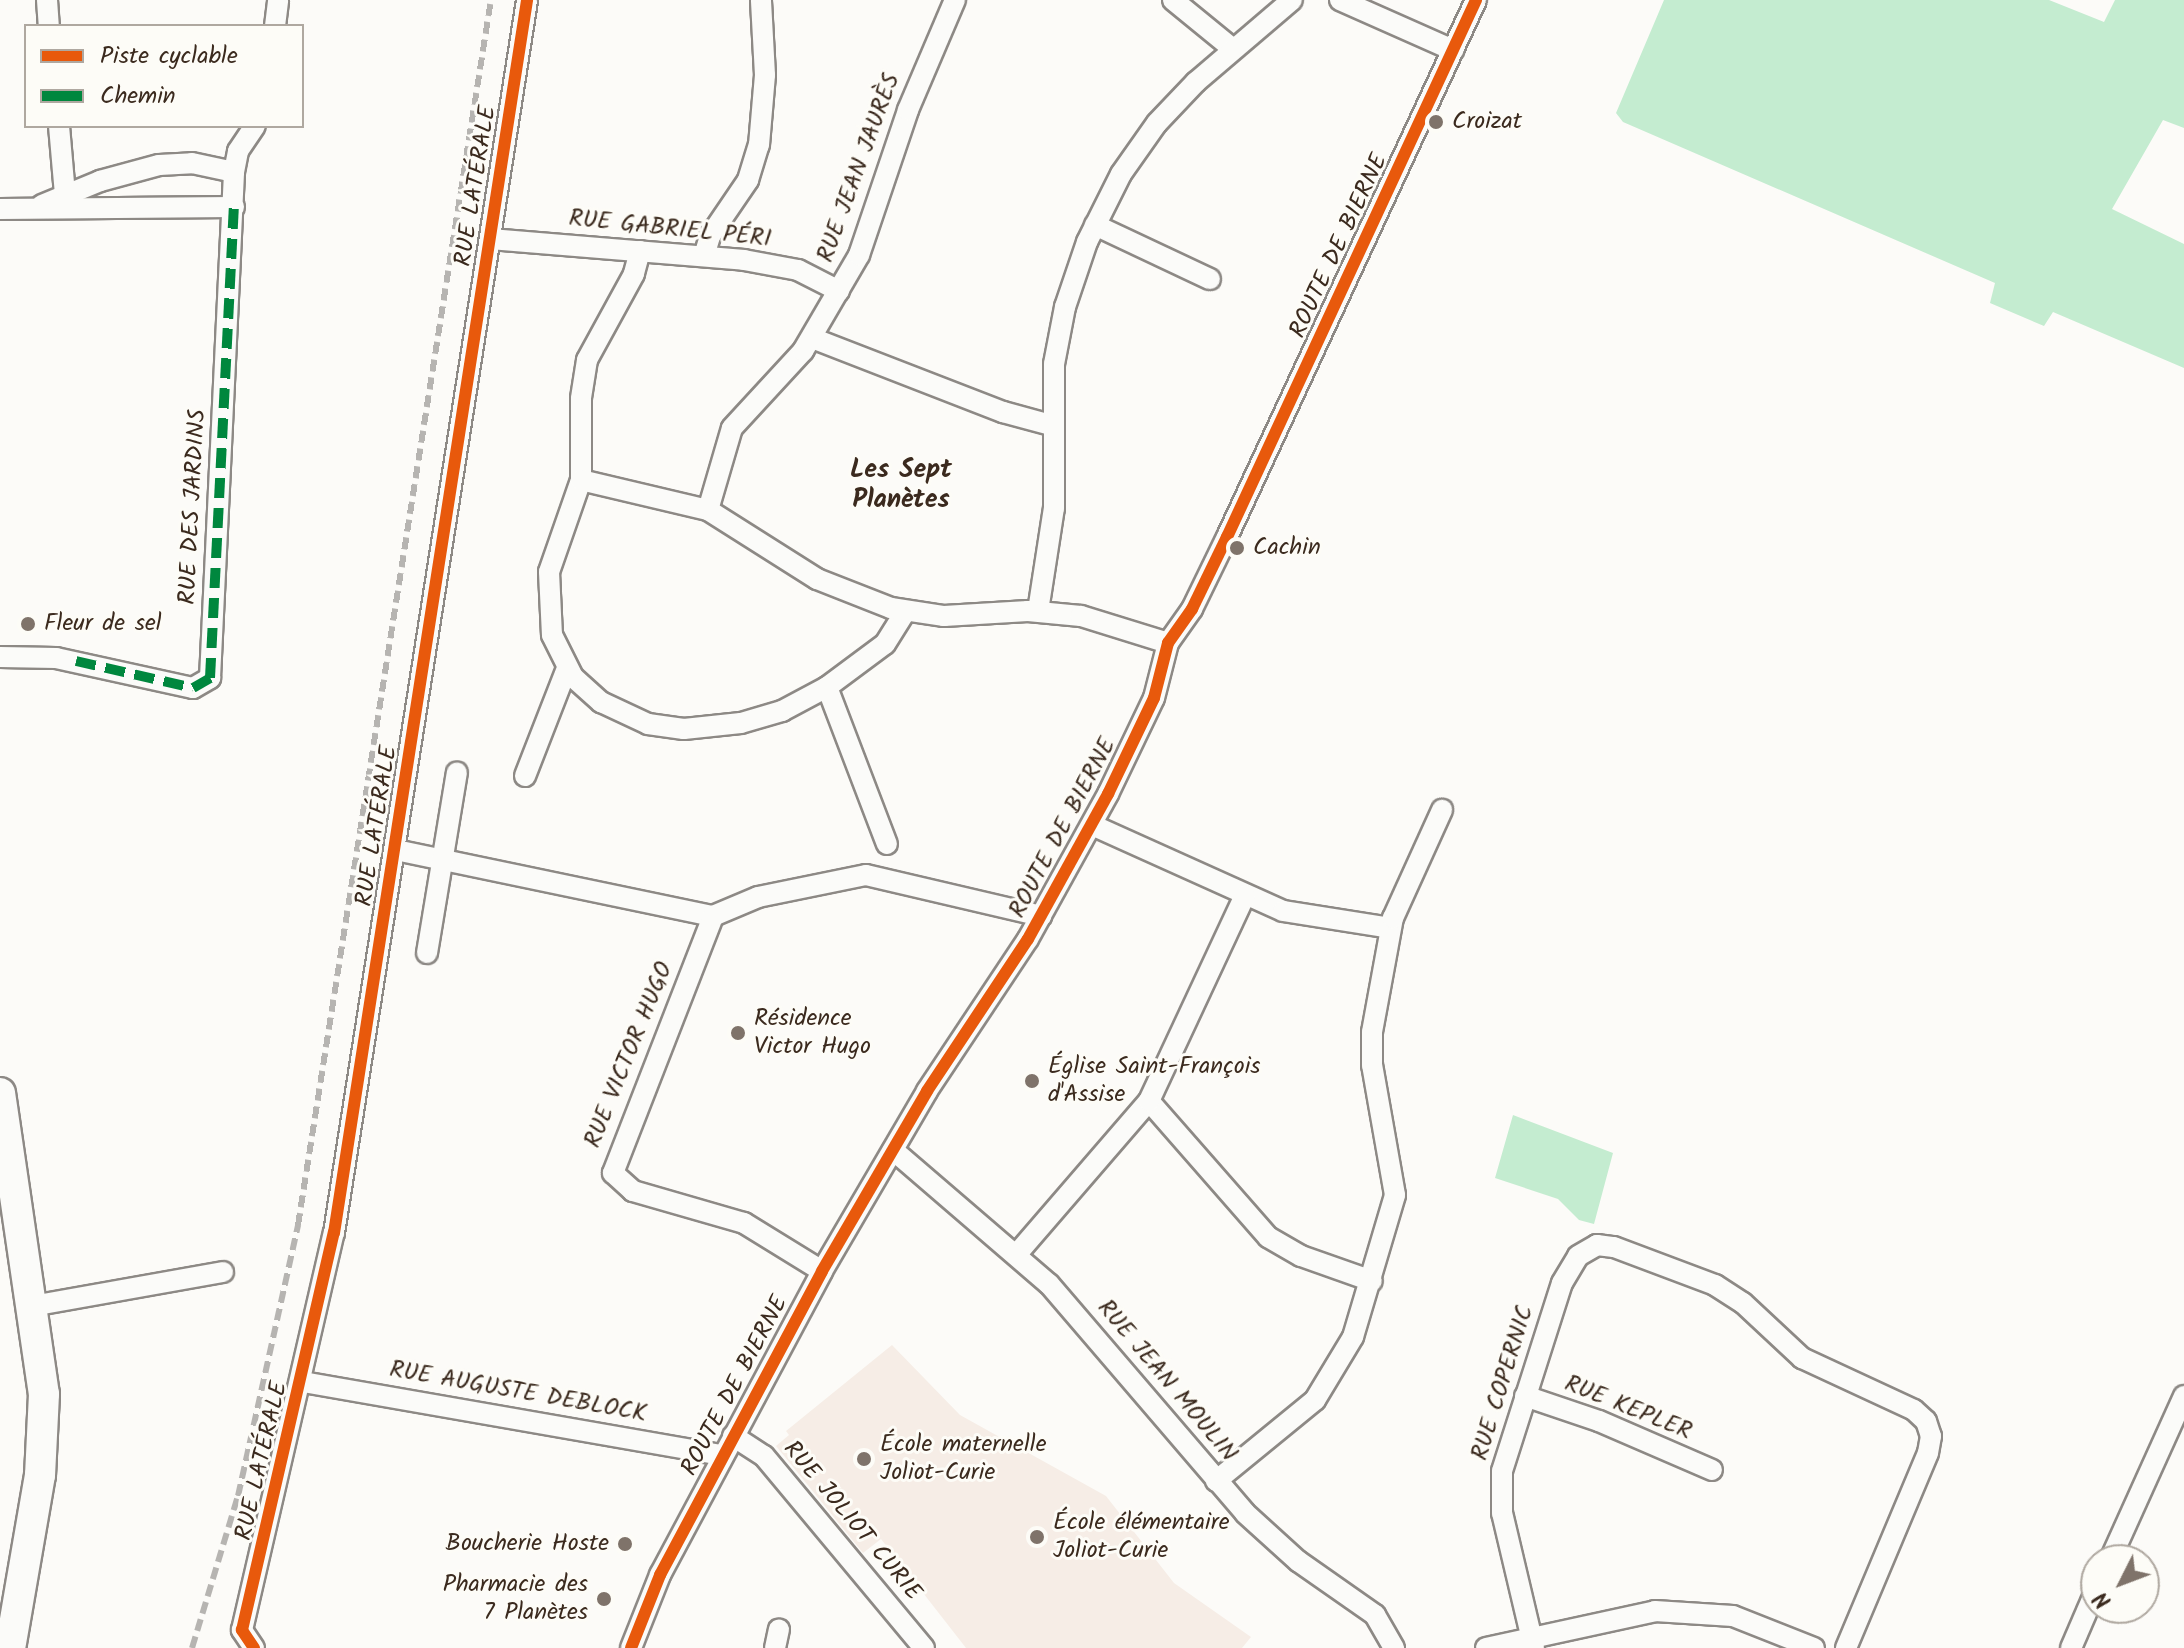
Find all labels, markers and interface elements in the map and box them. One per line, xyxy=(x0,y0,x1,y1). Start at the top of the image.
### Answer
legend xyxy=(24,24,304,128)
text: Piste cyclable xyxy=(100,37,238,76)
street label: RUE JEAN JAURÈS xyxy=(811,70,907,266)
text: Chemin xyxy=(100,77,176,116)
street label: RUE LATÉRALE xyxy=(449,104,503,268)
place label: Croizat xyxy=(1452,108,1522,136)
marker: Croizat xyxy=(1427,113,1445,131)
street label: ROUTE DE BIERNE xyxy=(1284,149,1394,343)
street label: RUE GABRIEL PÉRI xyxy=(567,204,773,254)
street label: RUE DES JARDINS xyxy=(173,409,213,605)
district label: Les Sept Planètes xyxy=(850,455,952,516)
place label: Cachin xyxy=(1253,534,1321,562)
marker: Cachin xyxy=(1228,539,1246,557)
place label: Fleur de sel xyxy=(44,610,162,638)
marker: Fleur de sel xyxy=(19,615,37,633)
street label: ROUTE DE BIERNE xyxy=(1003,733,1123,923)
street label: RUE LATÉRALE xyxy=(350,744,404,908)
street label: RUE VICTOR HUGO xyxy=(579,958,679,1152)
place label: Résidence Victor Hugo xyxy=(754,1005,871,1061)
marker: Résidence Victor Hugo xyxy=(729,1024,747,1042)
place label: Église Saint-François d'Assise xyxy=(1048,1053,1261,1109)
marker: Église Saint-François d'Assise xyxy=(1023,1072,1041,1090)
street label: ROUTE DE BIERNE xyxy=(675,1291,795,1481)
street label: RUE JEAN MOULIN xyxy=(1091,1294,1243,1468)
street label: RUE COPERNIC xyxy=(1466,1302,1540,1464)
street label: RUE AUGUSTE DEBLOCK xyxy=(387,1355,649,1429)
street label: RUE KEPLER xyxy=(1560,1369,1696,1447)
street label: RUE LATÉRALE xyxy=(230,1379,294,1543)
place label: École maternelle Joliot-Curie xyxy=(880,1431,1046,1487)
street label: RUE JOLIOT CURIE xyxy=(777,1435,927,1607)
marker: École maternelle Joliot-Curie xyxy=(855,1450,873,1468)
place label: École élémentaire Joliot-Curie xyxy=(1053,1509,1229,1565)
marker: École élémentaire Joliot-Curie xyxy=(1028,1528,1046,1546)
place label: Boucherie Hoste xyxy=(446,1530,609,1558)
marker: Boucherie Hoste xyxy=(616,1535,634,1553)
north arrow xyxy=(2080,1544,2160,1624)
place label: Pharmacie des 7 Planètes xyxy=(443,1571,588,1627)
text: N xyxy=(2086,1582,2121,1616)
marker: Pharmacie des 7 Planètes xyxy=(595,1590,613,1608)

